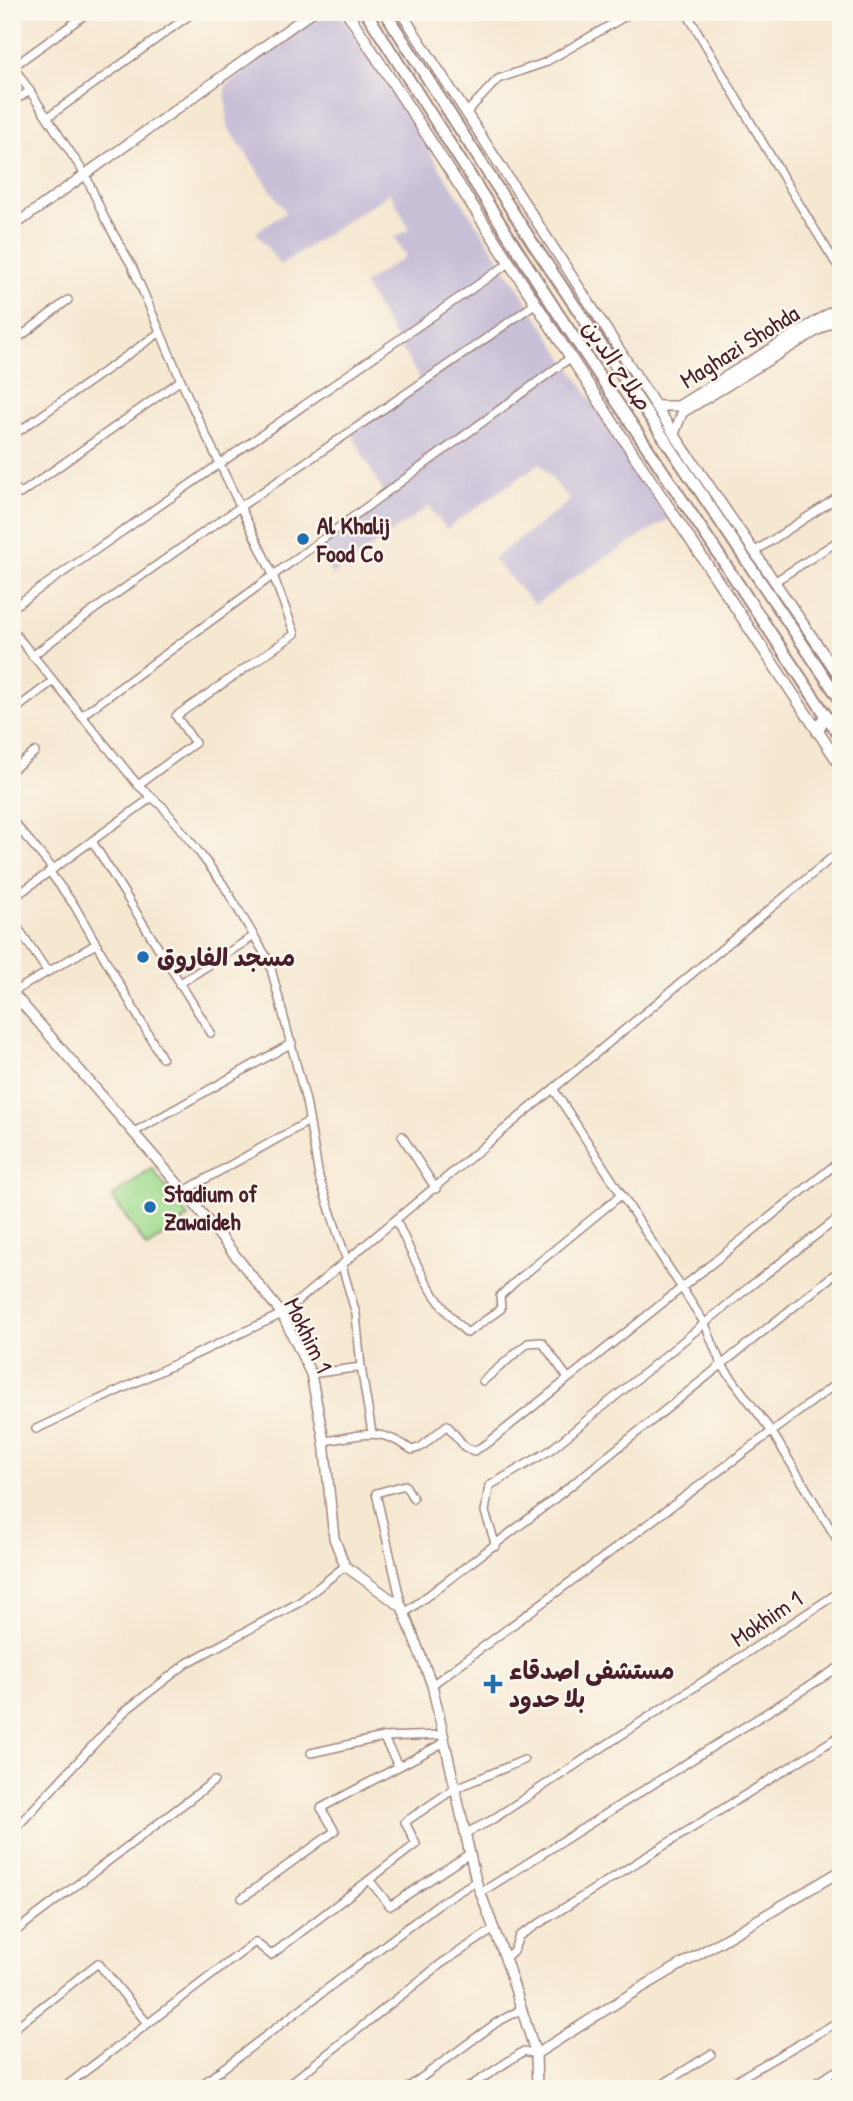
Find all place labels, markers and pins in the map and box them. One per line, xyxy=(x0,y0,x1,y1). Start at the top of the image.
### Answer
place label: Al Khalij Food Co xyxy=(316,509,390,569)
marker: Al Khalij Food Co xyxy=(295,531,311,547)
place label: مسجد الفاروق xyxy=(157,941,295,974)
marker: مسجد الفاروق xyxy=(135,949,151,965)
place label: Stadium of Zawaideh xyxy=(164,1177,258,1237)
marker: Stadium of Zawaideh xyxy=(142,1199,158,1215)
place label: مستشفى اصدقاء بلا حدود xyxy=(509,1654,674,1714)
marker: مستشفى اصدقاء بلا حدود xyxy=(483,1674,503,1694)

